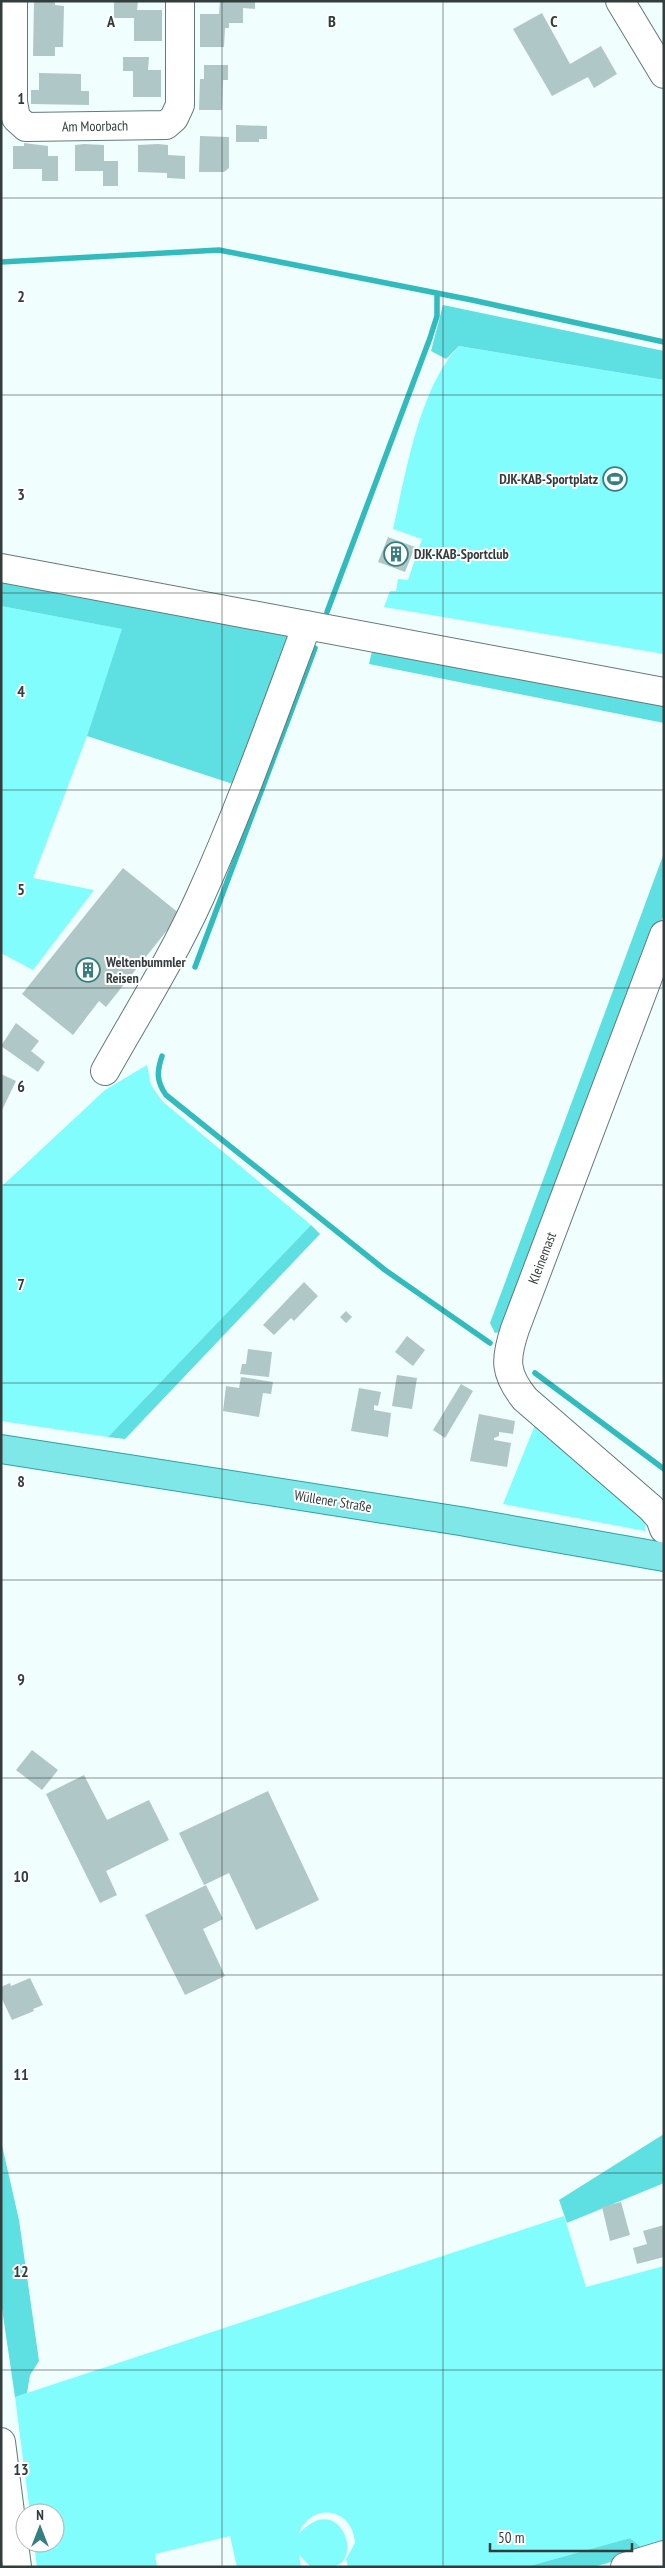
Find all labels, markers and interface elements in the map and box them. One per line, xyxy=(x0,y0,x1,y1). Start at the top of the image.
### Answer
text: A xyxy=(106,11,116,31)
text: B xyxy=(328,11,336,31)
text: C xyxy=(550,11,558,31)
text: 1 xyxy=(17,88,25,108)
street label: Am Moorbach xyxy=(62,116,128,136)
text: 2 xyxy=(17,286,25,306)
sports icon: DJK-KAB-Sportplatz xyxy=(602,466,628,492)
place label: DJK-KAB-Sportplatz xyxy=(499,470,598,488)
text: 3 xyxy=(17,484,25,504)
building icon: DJK-KAB-Sportclub xyxy=(383,541,409,567)
place label: DJK-KAB-Sportclub xyxy=(414,545,509,563)
text: 4 xyxy=(17,681,25,701)
text: 5 xyxy=(17,879,25,899)
place label: Weltenbummler Reisen xyxy=(105,953,187,987)
building icon: Weltenbummler Reisen xyxy=(75,957,101,983)
text: 6 xyxy=(17,1076,25,1096)
street label: Kleinemast xyxy=(524,1229,560,1287)
text: 7 xyxy=(17,1274,25,1294)
text: 8 xyxy=(17,1471,25,1491)
street label: Wüllener Straße xyxy=(293,1486,373,1516)
text: 9 xyxy=(17,1669,25,1689)
text: 10 xyxy=(13,1866,29,1886)
text: 11 xyxy=(13,2064,29,2084)
text: 12 xyxy=(13,2261,29,2281)
text: 13 xyxy=(13,2459,29,2479)
north arrow xyxy=(15,2503,65,2553)
text: N xyxy=(36,2506,44,2524)
scale bar xyxy=(490,2520,632,2552)
text: 50 m xyxy=(498,2528,524,2547)

